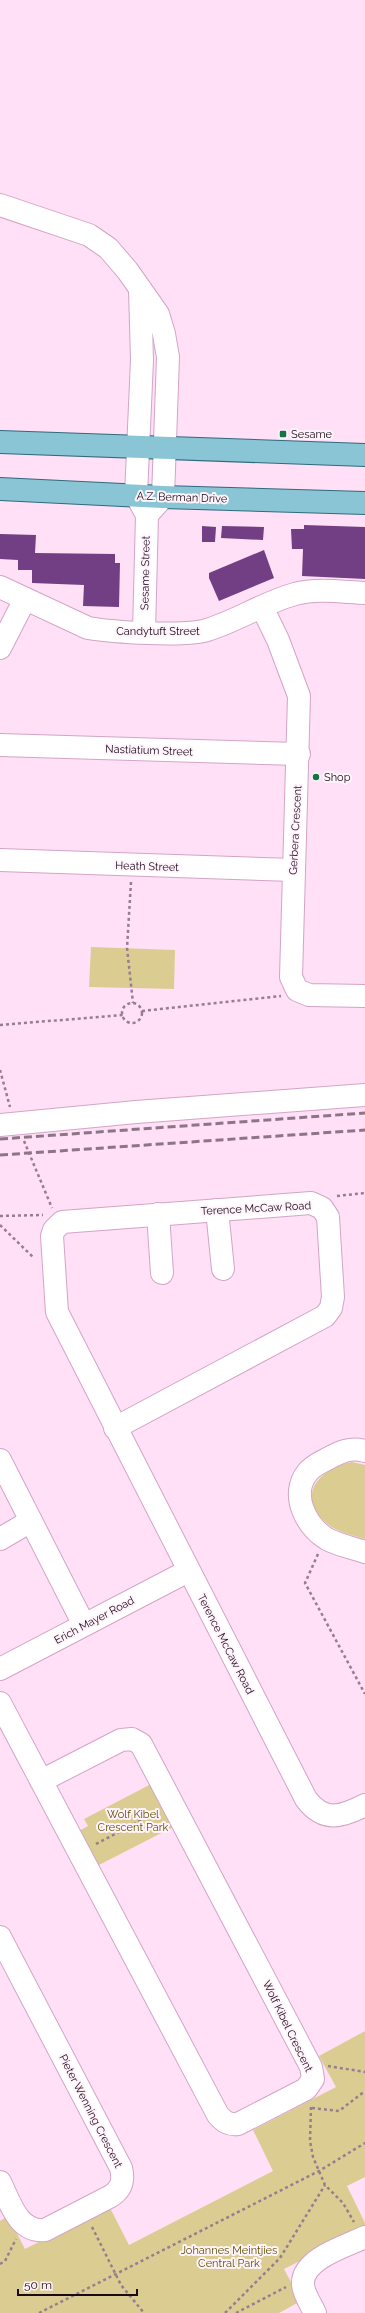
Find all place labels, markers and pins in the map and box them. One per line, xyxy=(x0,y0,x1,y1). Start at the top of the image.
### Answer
place label: Sesame xyxy=(291,428,333,441)
marker: Sesame xyxy=(278,429,288,439)
place label: Shop xyxy=(324,771,351,784)
marker: Shop xyxy=(311,772,321,782)

